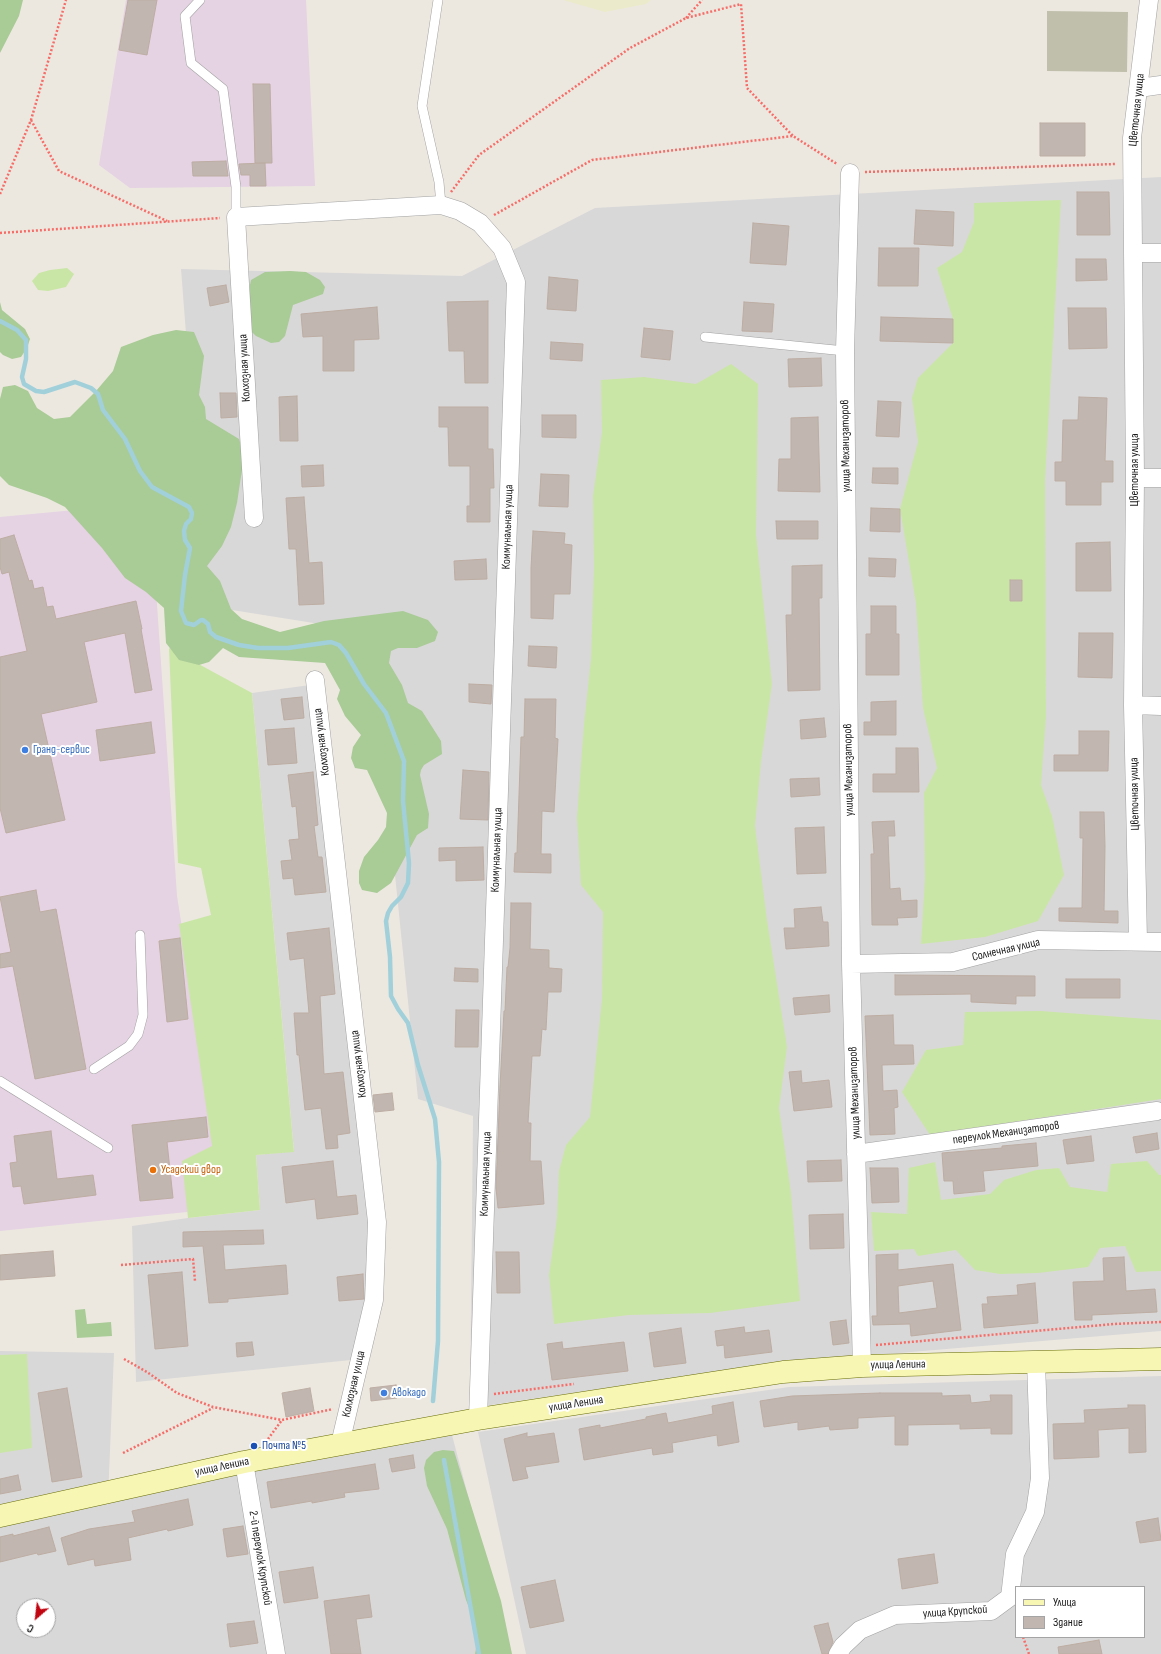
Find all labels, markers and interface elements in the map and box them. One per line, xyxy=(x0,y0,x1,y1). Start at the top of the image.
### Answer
street label: Цветочная улица xyxy=(1126,73,1148,147)
street label: Колхозная улица xyxy=(236,334,254,402)
street label: улица Механизаторов xyxy=(838,400,854,492)
street label: Цветочная улица xyxy=(1128,433,1142,507)
street label: Коммунальная улица xyxy=(499,484,517,570)
street label: Колхозная улица xyxy=(311,707,333,777)
street label: улица Механизаторов xyxy=(841,724,857,816)
place label: Гранд-сервис xyxy=(33,743,90,757)
marker: Гранд-сервис xyxy=(20,745,30,755)
street label: Цветочная улица xyxy=(1127,757,1143,831)
street label: Коммунальная улица xyxy=(488,807,506,893)
street label: Солнечная улица xyxy=(971,935,1041,965)
street label: Колхозная улица xyxy=(348,1029,370,1099)
street label: улица Механизаторов xyxy=(846,1046,864,1140)
street label: переулок Механизаторов xyxy=(952,1118,1060,1148)
street label: Коммунальная улица xyxy=(477,1131,495,1217)
place label: Усадский двор xyxy=(161,1163,221,1177)
marker: Усадский двор xyxy=(148,1165,158,1175)
street label: Колхозная улица xyxy=(339,1349,369,1419)
street label: улица Ленина xyxy=(870,1357,926,1373)
place label: Авокадо xyxy=(392,1386,426,1400)
marker: Авокадо xyxy=(379,1388,389,1398)
street label: улица Ленина xyxy=(548,1393,604,1415)
place label: Почта №5 xyxy=(262,1439,306,1453)
marker: Почта №5 xyxy=(249,1441,259,1451)
street label: улица Ленина xyxy=(194,1454,250,1480)
street label: 2-й переулок Крупской xyxy=(245,1510,275,1606)
legend xyxy=(1015,1586,1145,1638)
text: Улица xyxy=(1053,1595,1076,1610)
north arrow xyxy=(16,1598,56,1638)
street label: улица Крупской xyxy=(922,1603,988,1621)
text: Здание xyxy=(1053,1615,1083,1630)
text: С xyxy=(25,1621,36,1635)

